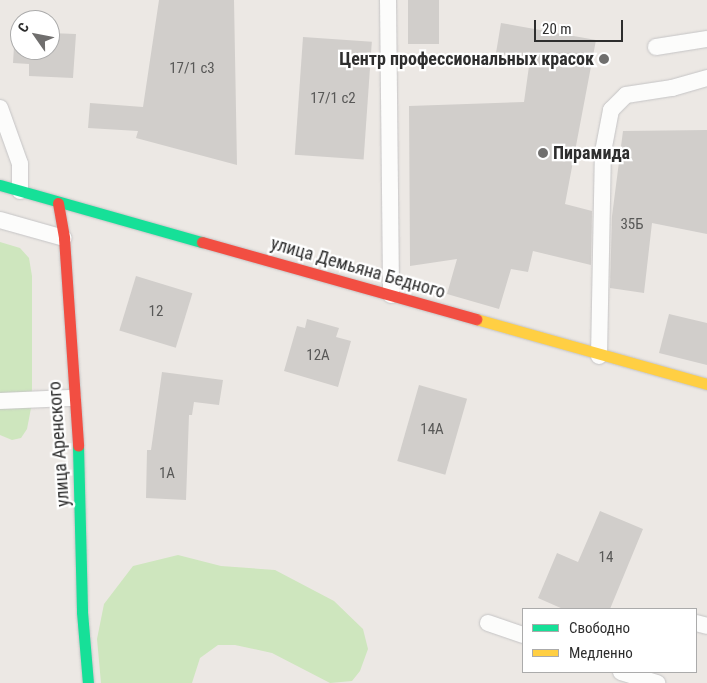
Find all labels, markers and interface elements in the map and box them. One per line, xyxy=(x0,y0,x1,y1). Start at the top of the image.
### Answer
north arrow xyxy=(10,10,60,60)
scale bar xyxy=(537,10,626,42)
text: С xyxy=(14,20,32,35)
text: 20 m xyxy=(542,20,572,38)
place label: Центр профессиональных красок xyxy=(339,48,594,70)
marker: Центр профессиональных красок xyxy=(598,53,610,65)
house number: 17/1 с3 xyxy=(169,60,215,78)
house number: 17/1 с2 xyxy=(310,90,356,108)
place label: Пирамида xyxy=(553,142,630,164)
marker: Пирамида xyxy=(537,147,549,159)
house number: 35Б xyxy=(620,216,644,234)
street label: улица Демьяна Бедного xyxy=(268,233,448,303)
house number: 12 xyxy=(149,303,163,321)
house number: 12А xyxy=(306,347,330,365)
street label: улица Аренского xyxy=(44,380,74,508)
house number: 14А xyxy=(420,421,444,439)
house number: 1А xyxy=(159,465,175,483)
house number: 14 xyxy=(599,549,613,567)
legend xyxy=(522,608,697,673)
text: Свободно xyxy=(569,619,630,637)
text: Медленно xyxy=(569,644,633,662)

